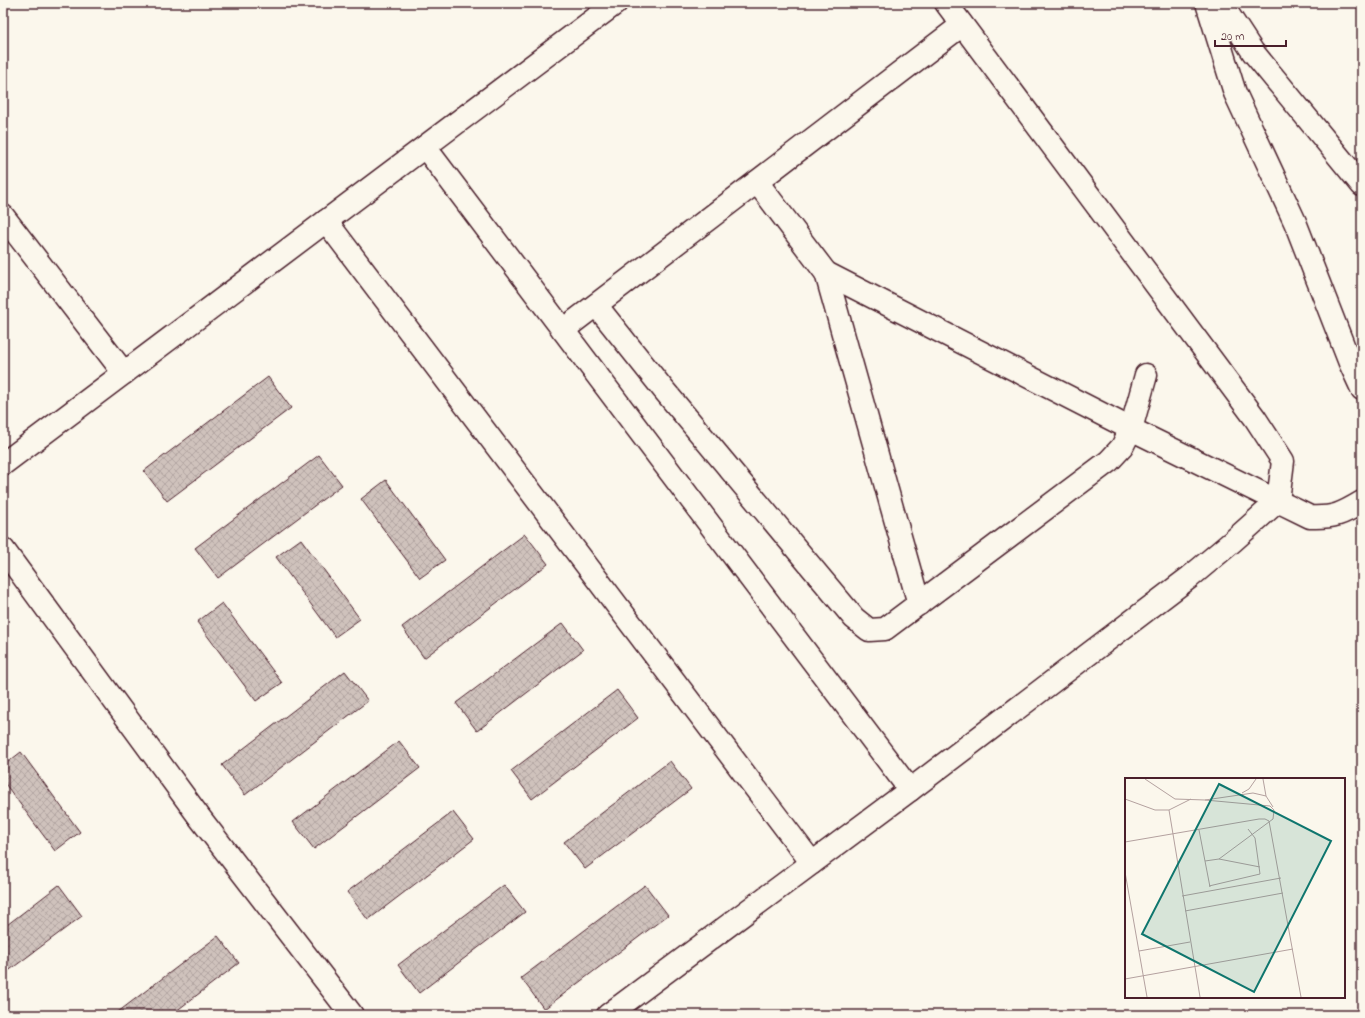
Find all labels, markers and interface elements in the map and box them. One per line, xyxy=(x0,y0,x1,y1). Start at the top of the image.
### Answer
scale bar xyxy=(1215,22,1286,48)
text: 20 m xyxy=(1221,28,1244,46)
inset map xyxy=(1125,778,1345,998)

